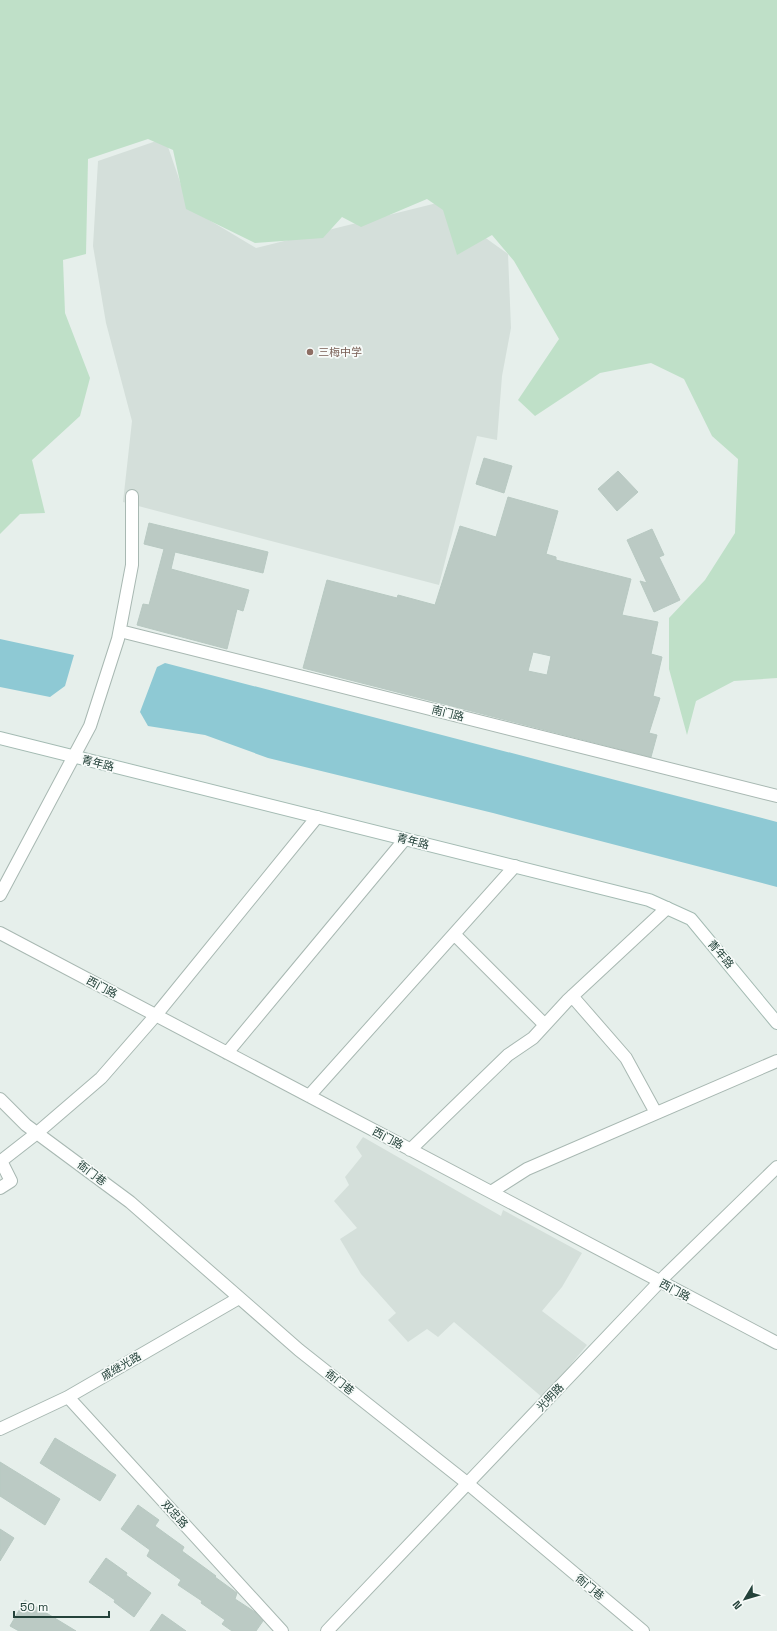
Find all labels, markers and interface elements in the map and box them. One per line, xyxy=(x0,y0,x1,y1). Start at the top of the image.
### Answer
place label: 三梅中学 xyxy=(318,345,362,359)
marker: 三梅中学 xyxy=(305,347,315,357)
street label: 南门路 xyxy=(430,702,466,724)
street label: 青年路 xyxy=(80,752,116,774)
street label: 青年路 xyxy=(395,830,431,852)
street label: 青年路 xyxy=(705,937,737,971)
street label: 西门路 xyxy=(84,973,120,1001)
street label: 西门路 xyxy=(370,1124,406,1152)
street label: 衙门巷 xyxy=(75,1157,109,1189)
street label: 西门路 xyxy=(657,1276,693,1304)
street label: 戚继光路 xyxy=(98,1349,144,1383)
street label: 衙门巷 xyxy=(323,1366,357,1398)
street label: 光明路 xyxy=(534,1380,566,1414)
street label: 双忠路 xyxy=(159,1497,191,1531)
street label: 衙门巷 xyxy=(573,1571,607,1603)
north arrow xyxy=(725,1579,765,1619)
scale bar xyxy=(14,1593,109,1619)
text: N xyxy=(729,1598,745,1612)
text: 50 m xyxy=(20,1599,48,1615)

